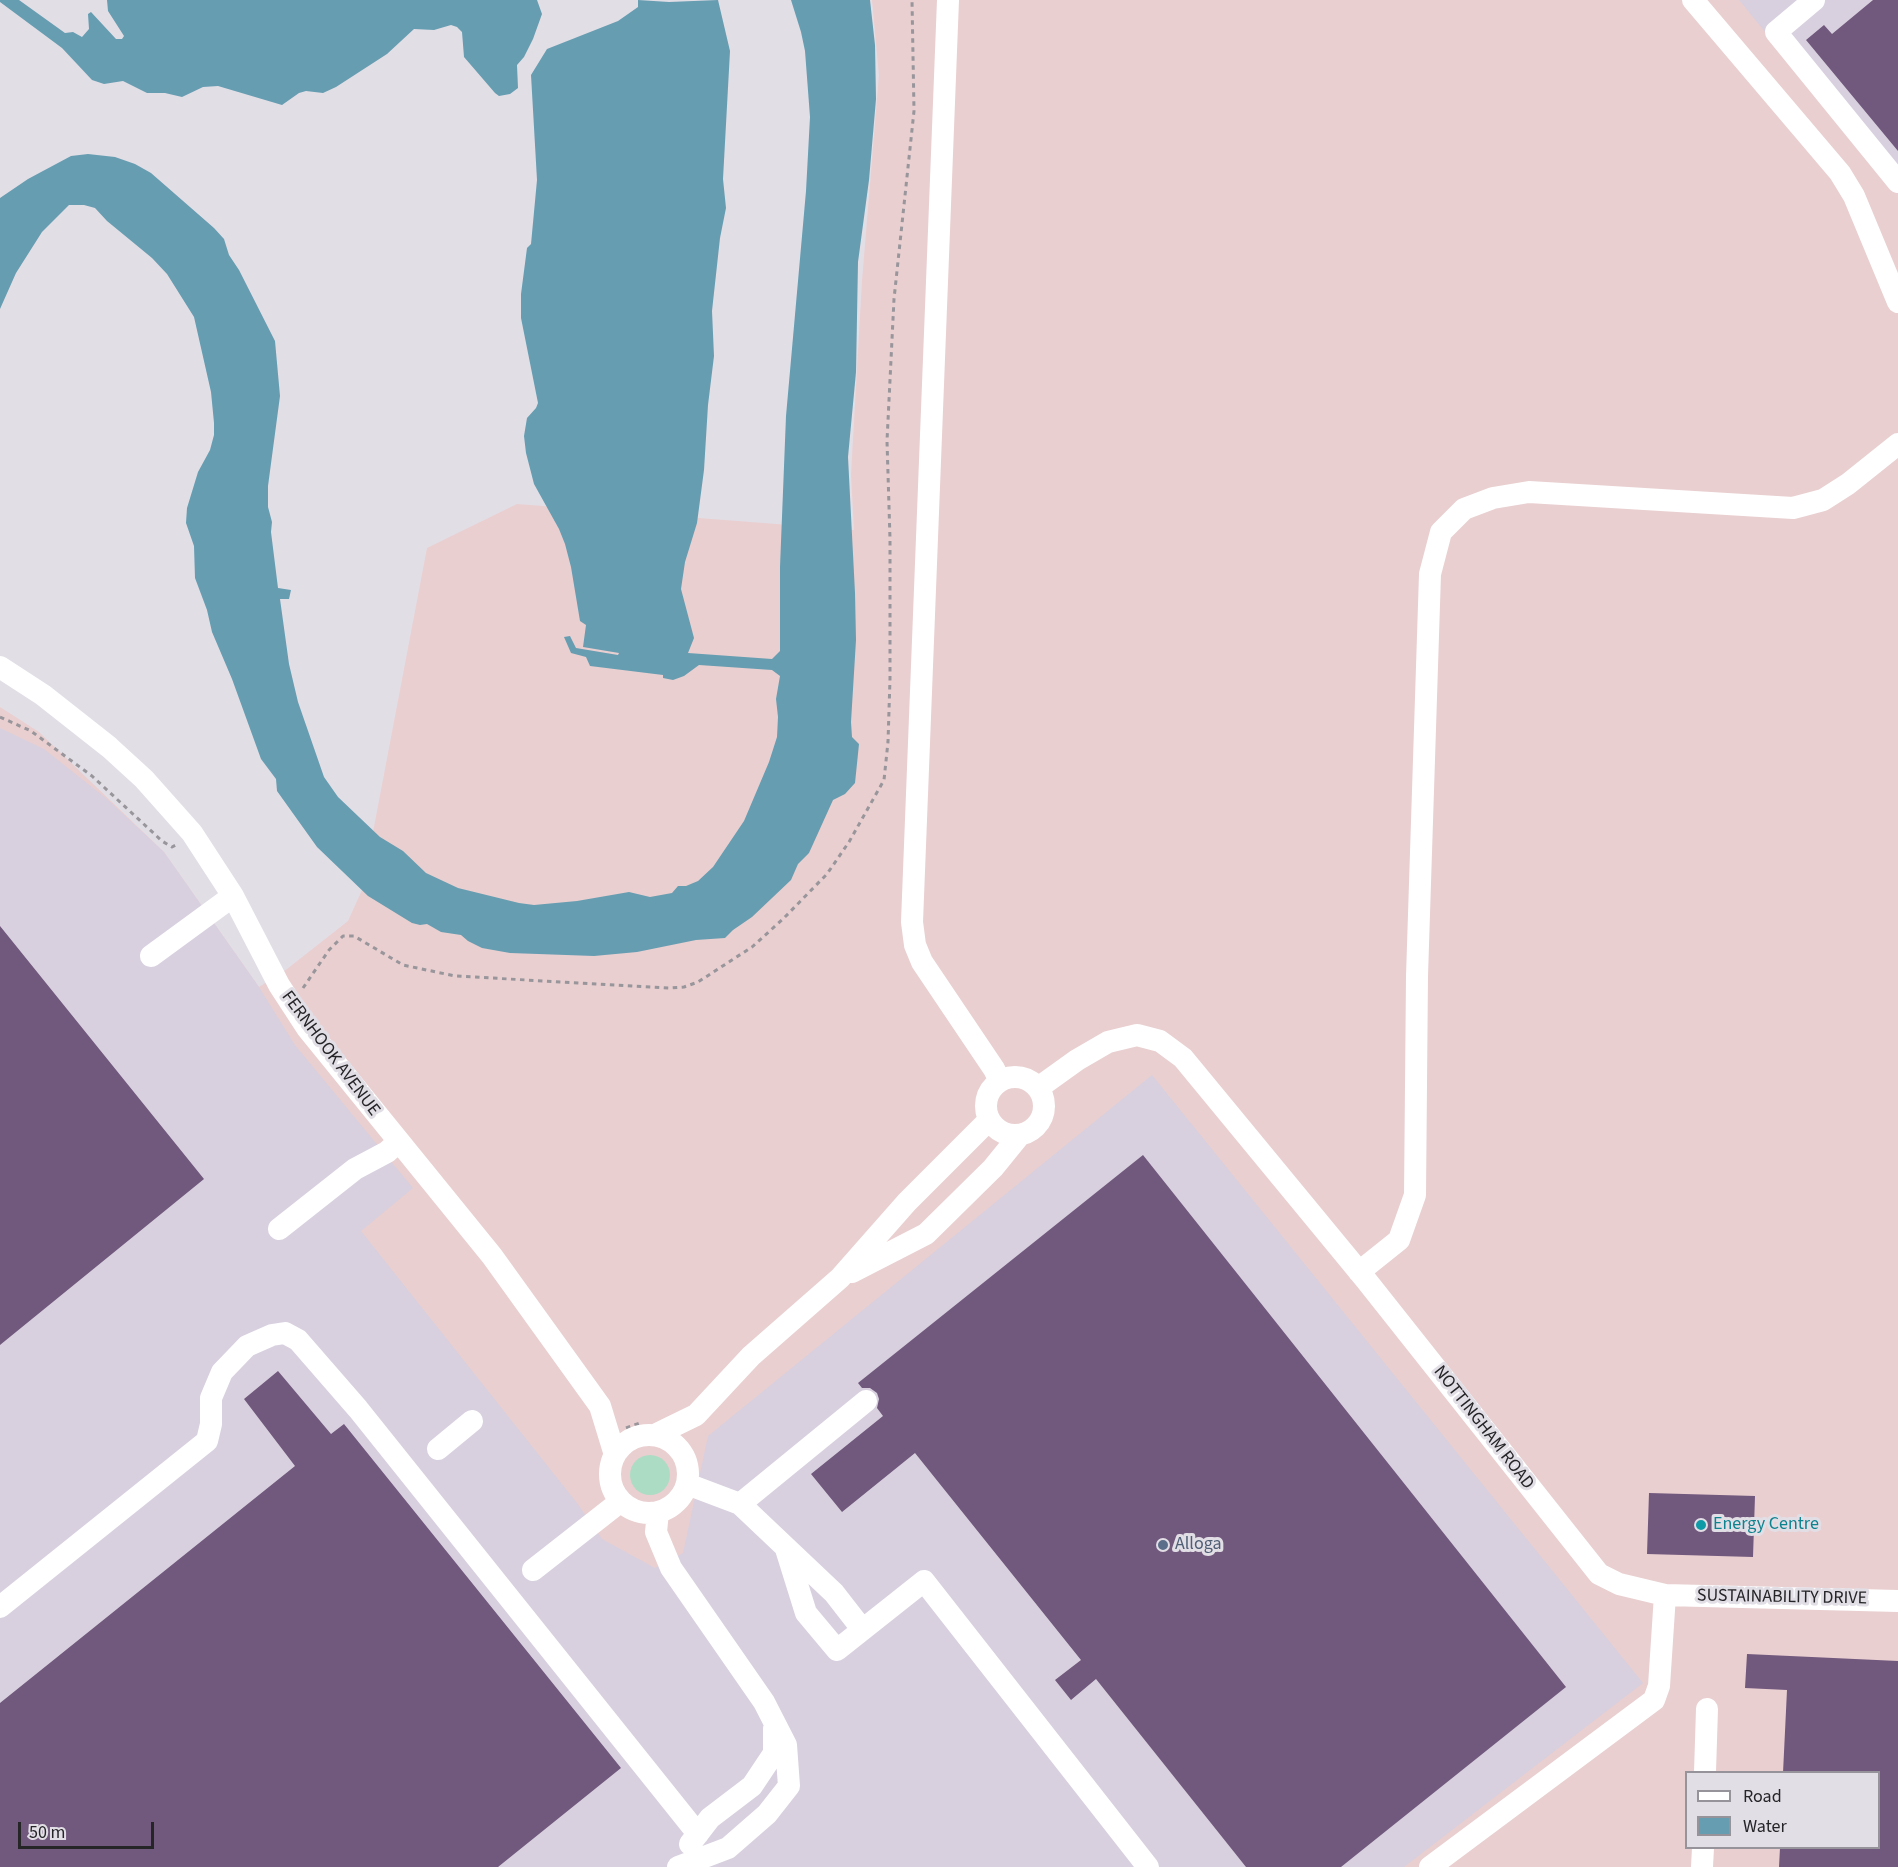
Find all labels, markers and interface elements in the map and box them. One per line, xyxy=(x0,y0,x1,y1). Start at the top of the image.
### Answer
street label: FERNHOOK AVENUE xyxy=(276,987,384,1121)
street label: NOTTINGHAM ROAD xyxy=(1428,1362,1538,1494)
place label: Energy Centre xyxy=(1713,1514,1819,1536)
marker: Energy Centre xyxy=(1694,1518,1708,1532)
place label: Alloga xyxy=(1175,1534,1222,1556)
marker: Alloga xyxy=(1156,1538,1170,1552)
street label: SUSTAINABILITY DRIVE xyxy=(1697,1586,1867,1610)
legend xyxy=(1685,1771,1880,1849)
text: Road xyxy=(1743,1784,1782,1809)
scale bar xyxy=(21,1810,158,1848)
text: Water xyxy=(1743,1814,1787,1839)
text: 50 m xyxy=(29,1820,65,1845)

